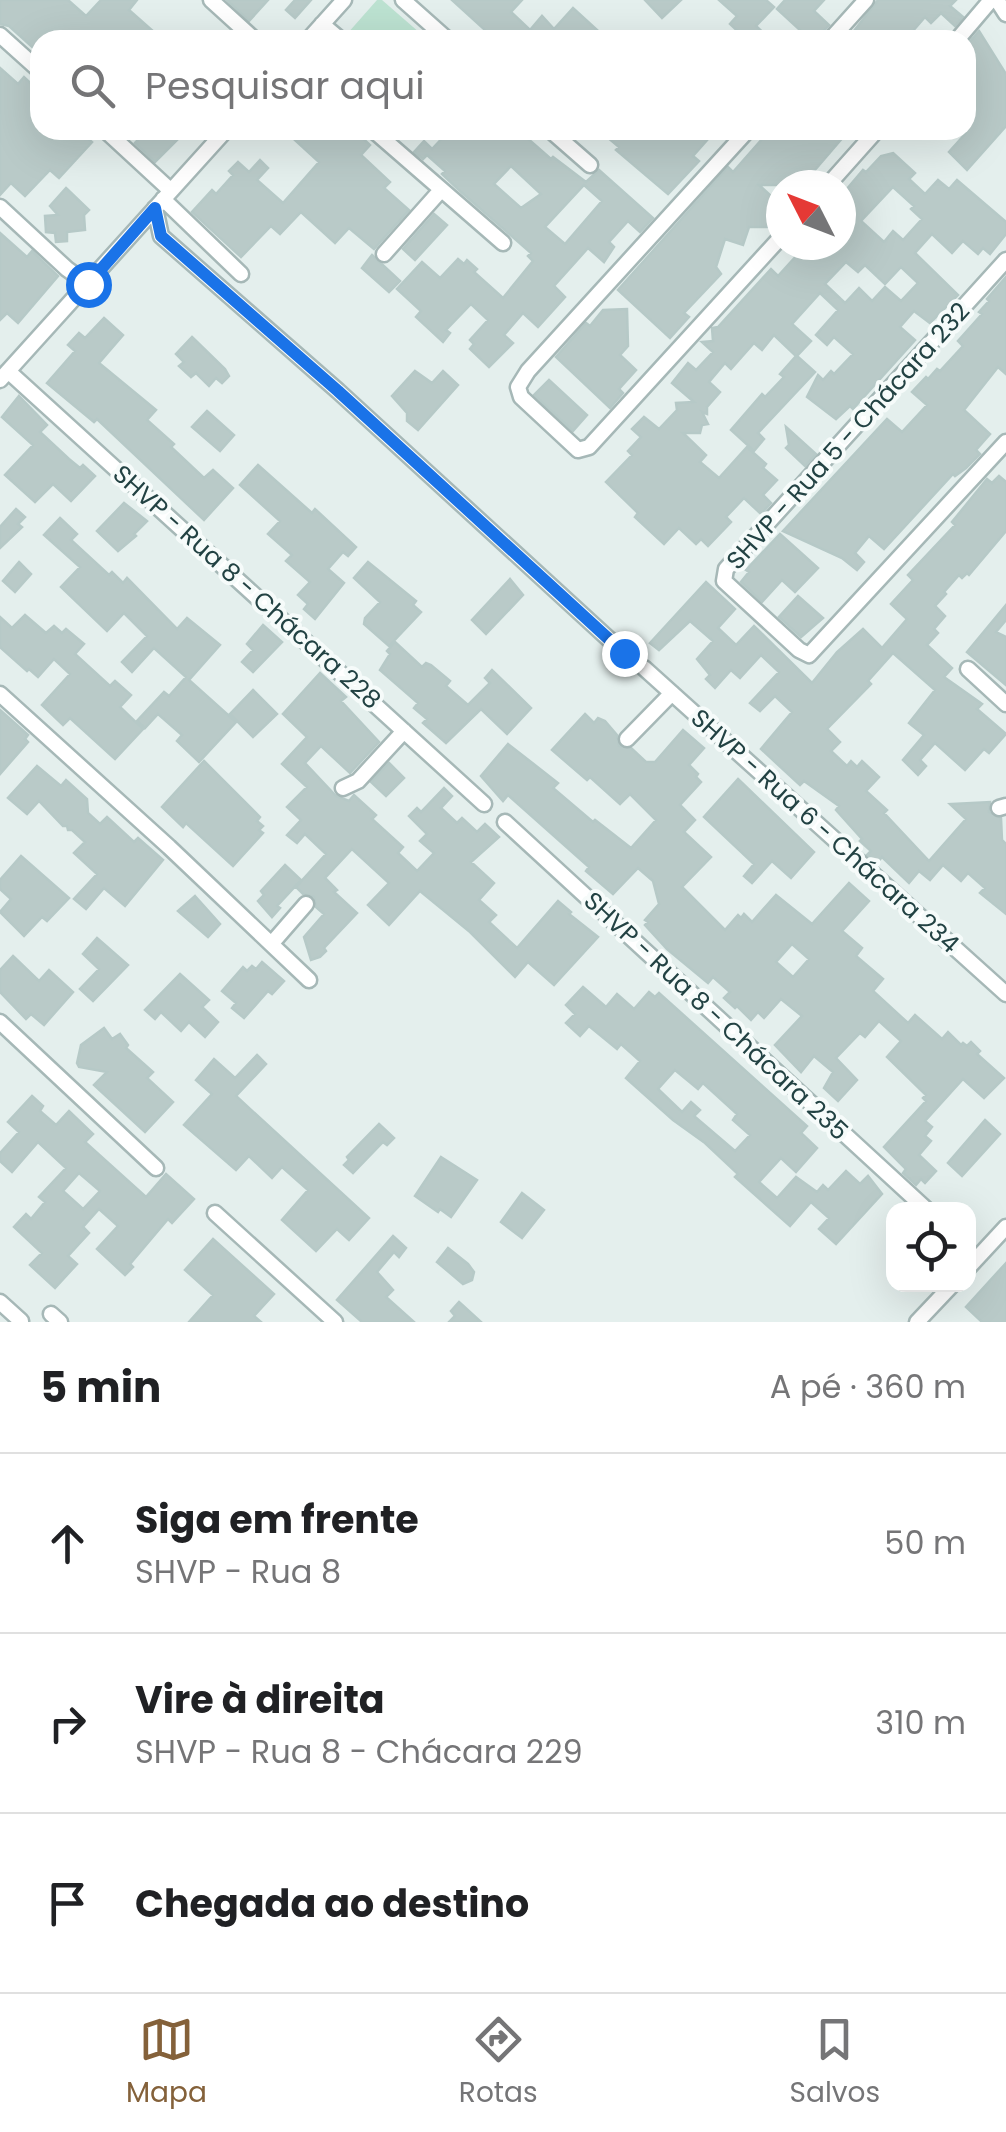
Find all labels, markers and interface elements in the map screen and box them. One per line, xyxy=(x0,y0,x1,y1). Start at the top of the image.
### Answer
search box xyxy=(30,30,976,140)
icon: search xyxy=(65,58,120,113)
text: Pesquisar aqui xyxy=(145,59,425,112)
north arrow xyxy=(766,170,856,260)
route start xyxy=(66,262,112,308)
street label: SHVP - Rua 5 - Chácara 232 xyxy=(718,295,978,577)
street label: SHVP - Rua 8 - Chácara 228 xyxy=(105,457,389,717)
route end xyxy=(602,631,648,677)
street label: SHVP - Rua 6 - Chácara 234 xyxy=(683,701,967,961)
street label: SHVP - Rua 8 - Chácara 235 xyxy=(576,884,856,1148)
map controls xyxy=(886,1202,976,1292)
button: locate xyxy=(886,1202,976,1292)
text: 5 min xyxy=(40,1358,161,1417)
text: A pé · 360 m xyxy=(770,1364,966,1409)
text: Siga em frente xyxy=(135,1493,419,1546)
icon: ahead xyxy=(40,1516,95,1571)
text: 50 m xyxy=(884,1520,966,1565)
text: SHVP - Rua 8 xyxy=(135,1549,341,1594)
text: Vire à direita xyxy=(135,1673,385,1726)
icon: right xyxy=(40,1696,95,1751)
text: 310 m xyxy=(875,1700,966,1745)
text: SHVP - Rua 8 - Chácara 229 xyxy=(135,1729,583,1774)
icon: arrive xyxy=(40,1876,95,1931)
text: Chegada ao destino xyxy=(135,1877,529,1930)
tab: Mapa xyxy=(126,2012,207,2114)
tab: Rotas xyxy=(459,2012,538,2114)
tab: Salvos xyxy=(790,2012,880,2114)

